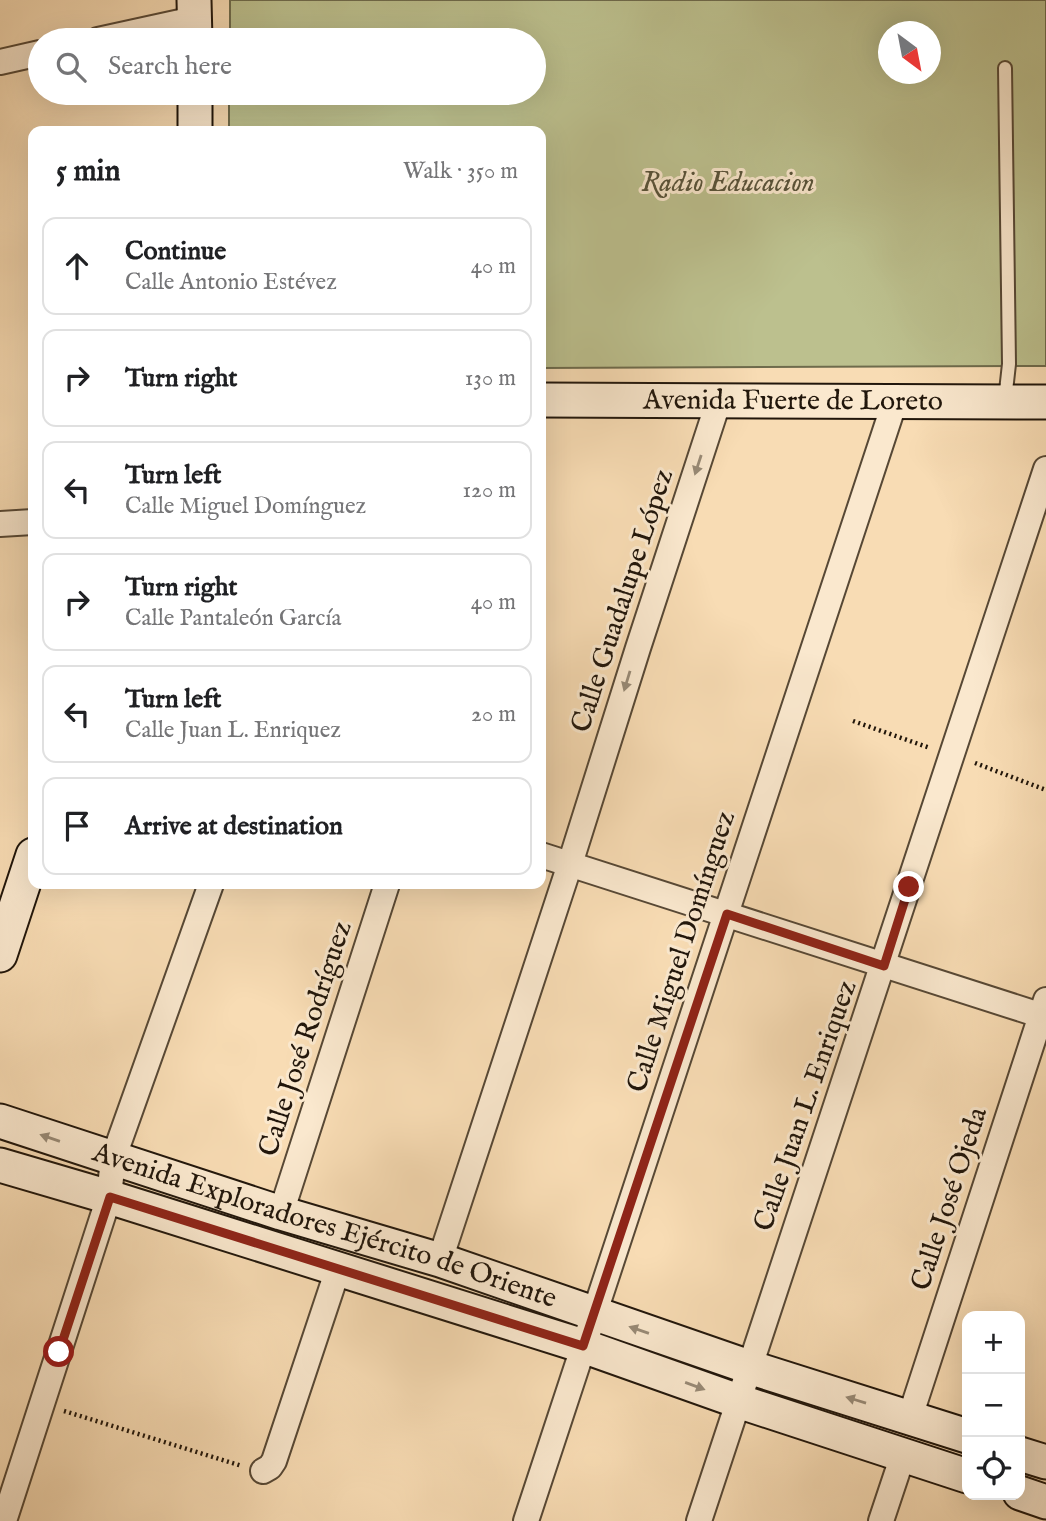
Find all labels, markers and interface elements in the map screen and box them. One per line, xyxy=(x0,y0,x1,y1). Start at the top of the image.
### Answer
north arrow xyxy=(878,21,941,84)
search box xyxy=(28,28,546,105)
icon: search xyxy=(52,48,90,86)
text: Search here xyxy=(108,50,232,83)
text: 5 min xyxy=(56,153,121,191)
text: Walk · 350 m xyxy=(403,157,518,186)
park label: Radio Educacion xyxy=(641,166,815,201)
text: Continue xyxy=(125,235,226,268)
icon: ahead xyxy=(58,247,96,285)
text: 40 m xyxy=(471,252,516,281)
text: Calle Antonio Estévez xyxy=(125,268,337,297)
icon: right xyxy=(58,359,96,397)
text: Turn right xyxy=(125,362,238,395)
text: 130 m xyxy=(465,364,516,393)
street label: Avenida Fuerte de Loreto xyxy=(642,383,943,419)
one-way arrow xyxy=(692,455,703,476)
text: Turn left xyxy=(125,459,222,492)
street label: Calle Guadalupe López xyxy=(564,465,682,737)
icon: left xyxy=(58,471,96,509)
text: 120 m xyxy=(463,476,516,505)
text: Calle Miguel Domínguez xyxy=(125,492,366,521)
text: Turn right xyxy=(125,571,238,604)
icon: right xyxy=(58,583,96,621)
text: 40 m xyxy=(471,588,516,617)
text: Calle Pantaleón García xyxy=(125,604,342,633)
one-way arrow xyxy=(621,671,632,692)
text: Turn left xyxy=(125,683,222,716)
icon: left xyxy=(58,695,96,733)
text: 20 m xyxy=(471,700,516,729)
text: Calle Juan L. Enriquez xyxy=(125,716,341,745)
icon: arrive xyxy=(58,807,96,845)
street label: Calle Miguel Domínguez xyxy=(620,807,744,1097)
text: Arrive at destination xyxy=(125,810,343,843)
route end xyxy=(893,871,924,902)
street label: Calle José Rodríguez xyxy=(251,917,361,1161)
street label: Calle Juan L. Enriquez xyxy=(747,976,865,1236)
street label: Calle José Ojeda xyxy=(904,1102,996,1295)
one-way arrow xyxy=(40,1132,61,1143)
street label: Avenida Exploradores Ejército de Oriente xyxy=(87,1135,561,1317)
map controls xyxy=(962,1311,1025,1500)
button: + xyxy=(962,1311,1025,1374)
one-way arrow xyxy=(629,1324,650,1335)
route start xyxy=(43,1336,74,1367)
button: − xyxy=(962,1374,1025,1437)
one-way arrow xyxy=(685,1381,706,1392)
one-way arrow xyxy=(845,1395,866,1405)
button: locate xyxy=(962,1437,1025,1500)

